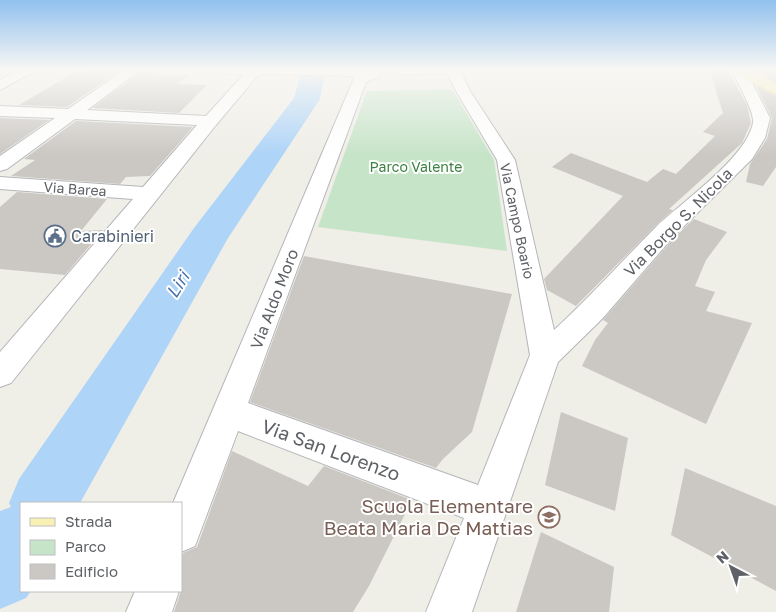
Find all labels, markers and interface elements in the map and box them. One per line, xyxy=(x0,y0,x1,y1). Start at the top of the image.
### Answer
park label: Parco Valente xyxy=(370,158,462,175)
street label: Via Campo Boario xyxy=(497,161,538,280)
street label: Via Borgo S. Nicola xyxy=(619,163,737,281)
street label: Via Barea xyxy=(43,178,107,199)
public building icon: Carabinieri xyxy=(43,224,67,248)
place label: Carabinieri xyxy=(71,226,154,246)
street label: Via Aldo Moro xyxy=(246,246,302,352)
water label: Liri xyxy=(161,265,195,302)
street label: Via San Lorenzo xyxy=(259,414,404,485)
place label: Scuola Elementare Beata Maria De Mattias xyxy=(324,494,533,539)
legend xyxy=(20,502,182,592)
school or university icon: Scuola Elementare Beata Maria De Mattias xyxy=(537,505,561,529)
text: Strada xyxy=(65,512,112,530)
text: Parco xyxy=(65,537,106,555)
north arrow xyxy=(706,542,756,592)
text: N xyxy=(713,547,732,567)
text: Edificio xyxy=(65,562,118,580)

